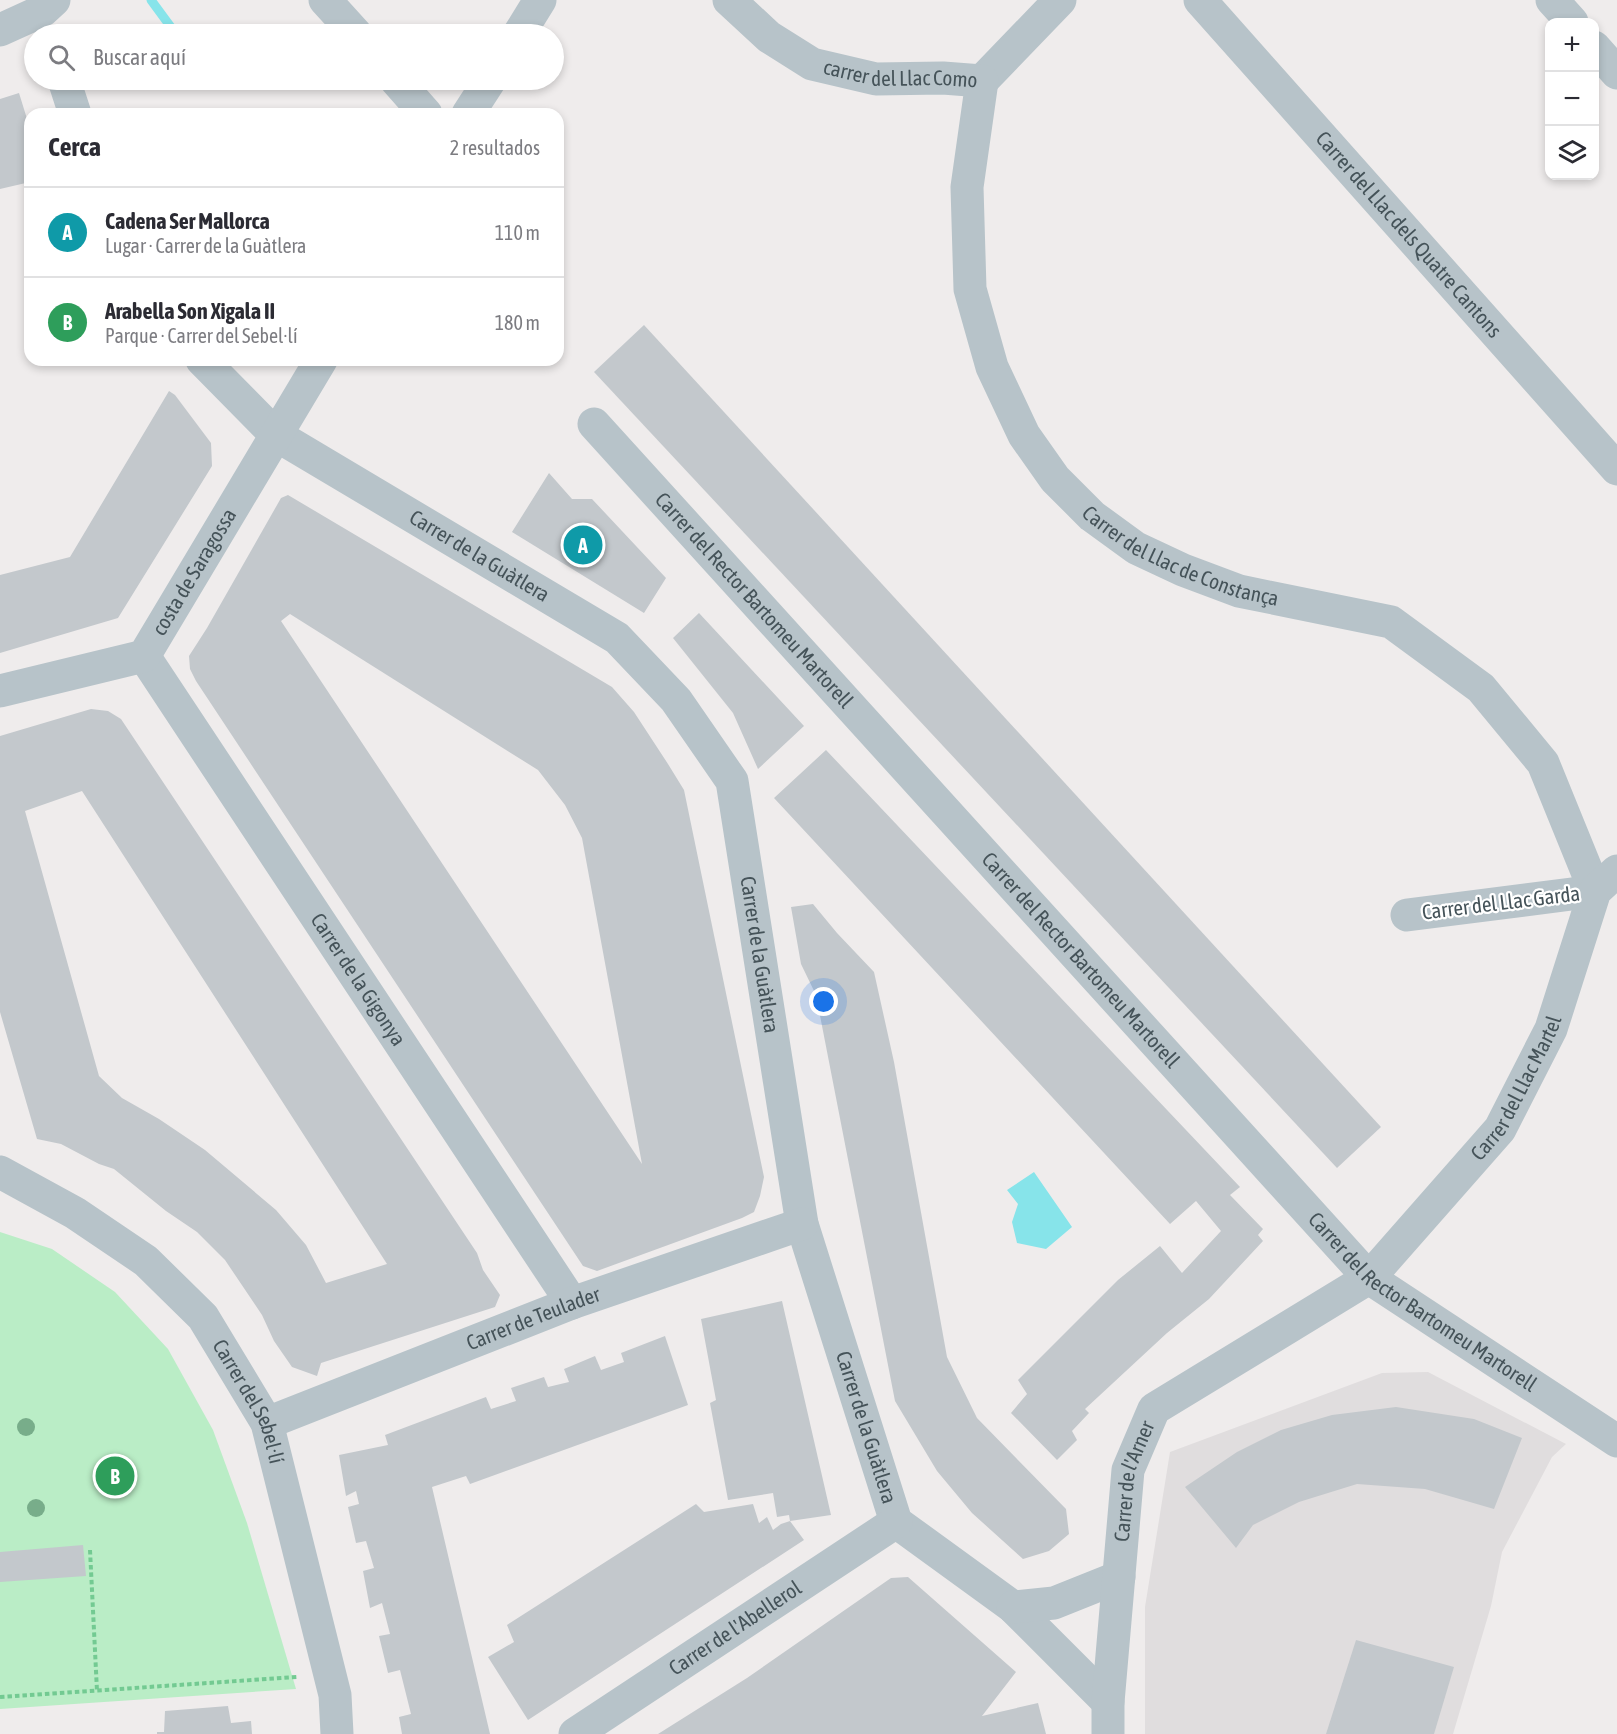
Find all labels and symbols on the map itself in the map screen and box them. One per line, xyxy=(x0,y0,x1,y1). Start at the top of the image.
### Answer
street label: carrer del Llac Como xyxy=(821,54,978,92)
street label: Carrer del Llac dels Quatre Cantons xyxy=(1312,126,1507,342)
street label: Carrer del Rector Bartomeu Martorell xyxy=(651,487,859,713)
street label: Carrer del Llac de Constança xyxy=(1078,500,1281,610)
street label: costa de Saragossa xyxy=(146,504,240,639)
street label: Carrer de la Guàtlera xyxy=(406,504,554,606)
pin: A xyxy=(564,522,602,568)
street label: Carrer del Rector Bartomeu Martorell xyxy=(978,847,1185,1072)
street label: Carrer de la Guàtlera xyxy=(736,874,785,1035)
street label: Carrer del Llac Garda xyxy=(1420,880,1581,924)
street label: Carrer de la Gigonya xyxy=(306,908,411,1050)
your location xyxy=(809,987,838,1016)
street label: Carrer del Llac Martel xyxy=(1465,1012,1566,1165)
street label: Carrer del Rector Bartomeu Martorell xyxy=(1304,1207,1542,1396)
street label: Carrer de Teulader xyxy=(463,1281,604,1354)
street label: Carrer del Sebel·lí xyxy=(208,1335,290,1466)
street label: Carrer de la Guàtlera xyxy=(832,1348,902,1506)
street label: Carrer de l'Arner xyxy=(1109,1416,1159,1543)
pin: B xyxy=(96,1454,134,1498)
street label: Carrer de l'Abellerol xyxy=(664,1575,806,1680)

